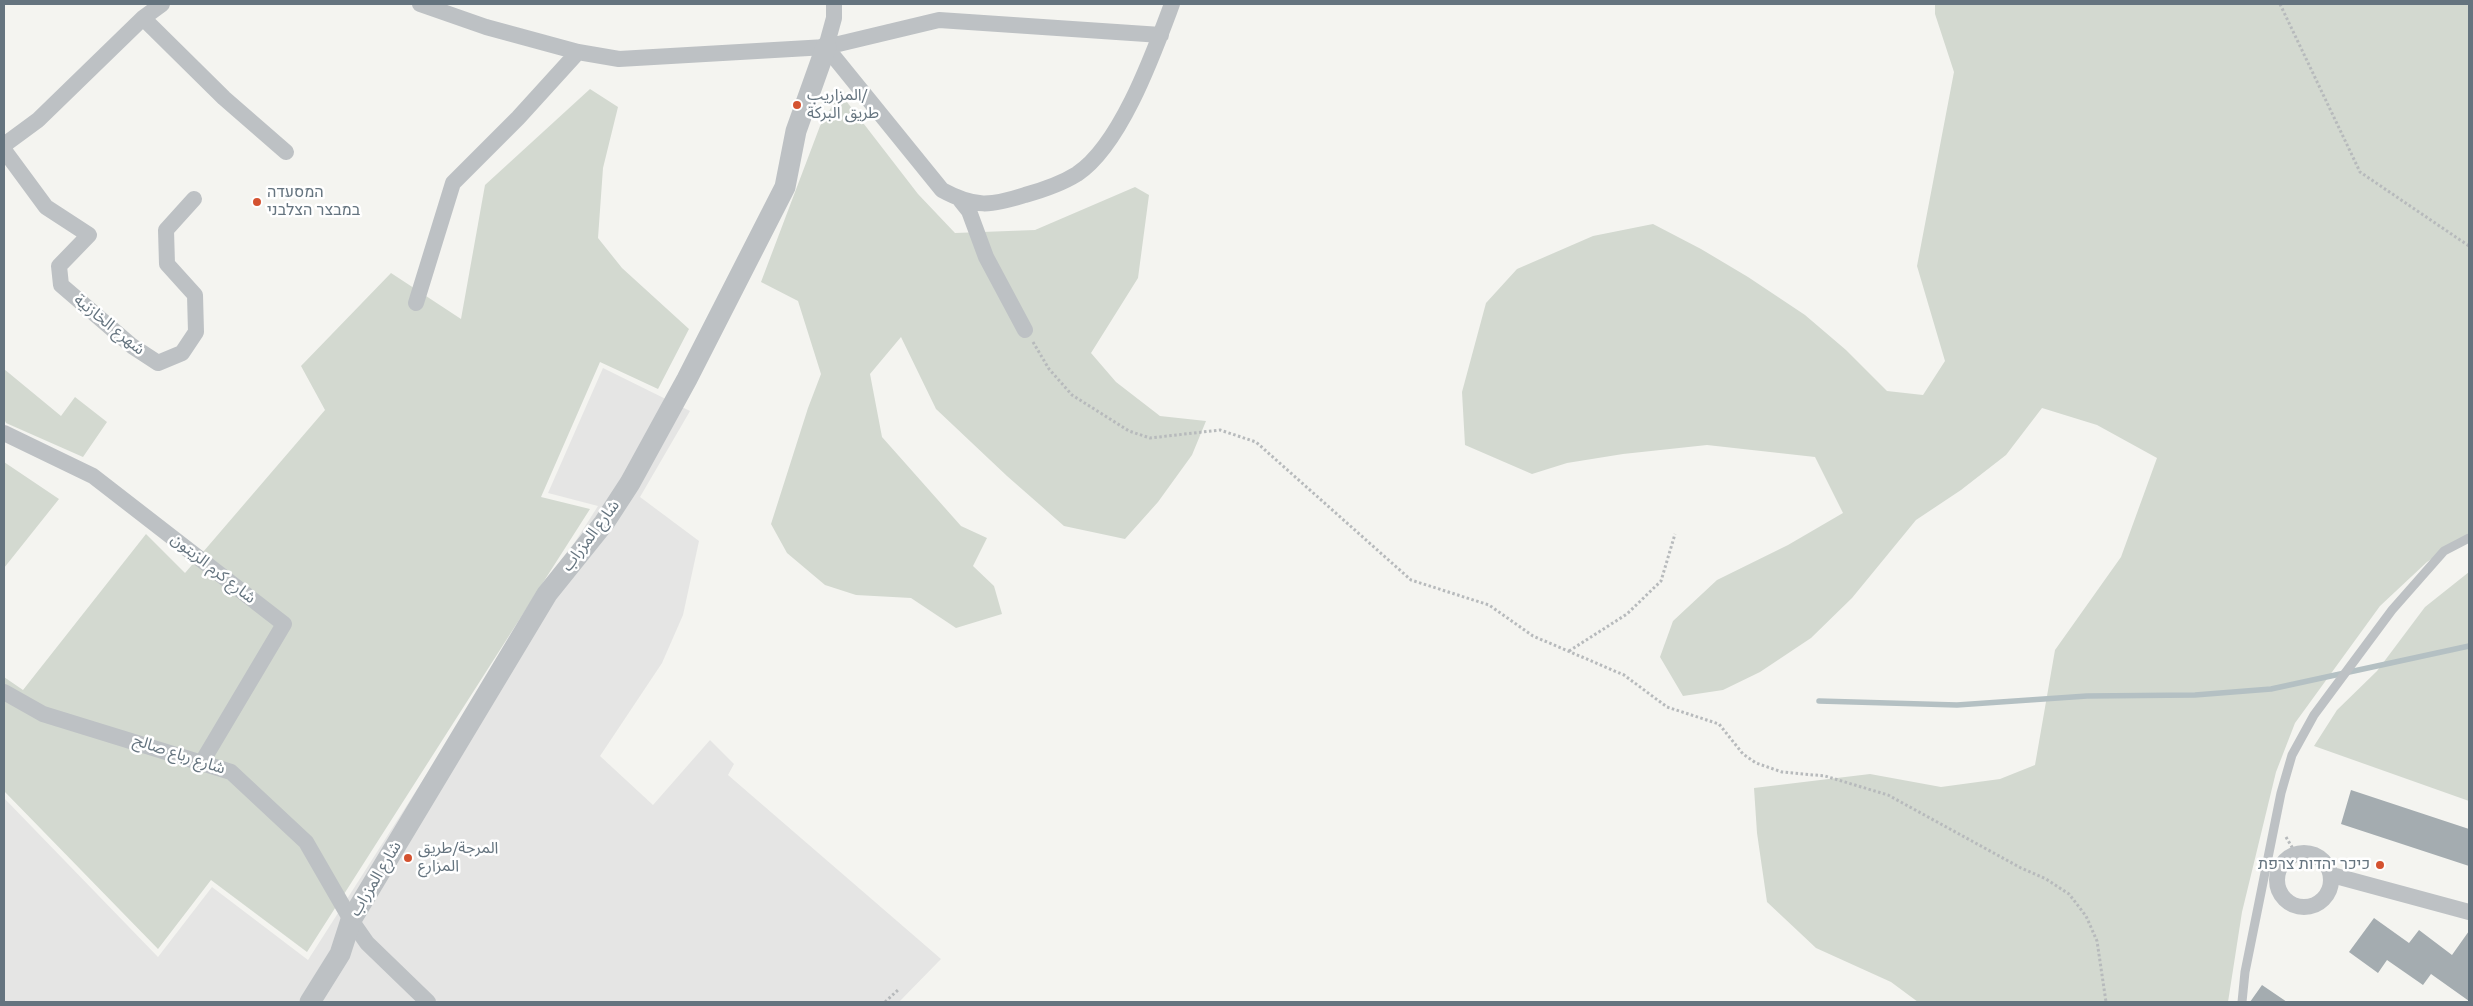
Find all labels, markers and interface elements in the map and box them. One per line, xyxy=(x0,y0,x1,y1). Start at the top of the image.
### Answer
place label: المزاريب/ طريق البركة xyxy=(807,86,879,124)
marker: المزاريب/ طريق البركة xyxy=(791,99,803,111)
place label: המסעדה במבצר הצלבני xyxy=(267,183,360,221)
marker: המסעדה במבצר הצלבני xyxy=(251,196,263,208)
street label: شهرع الخازنية xyxy=(70,291,148,359)
street label: شارع المزراب xyxy=(558,497,624,575)
street label: شارع كرم الزيتون xyxy=(167,530,259,608)
street label: شارع رباع صالح xyxy=(131,731,227,779)
street label: شارع المزراب xyxy=(346,838,406,920)
place label: المرجة/طريق المزارع xyxy=(418,839,498,877)
marker: المرجة/طريق المزارع xyxy=(402,852,414,864)
place label: כיכר יהדות צרפת xyxy=(2258,855,2370,875)
marker: כיכר יהדות צרפת xyxy=(2374,859,2386,871)

